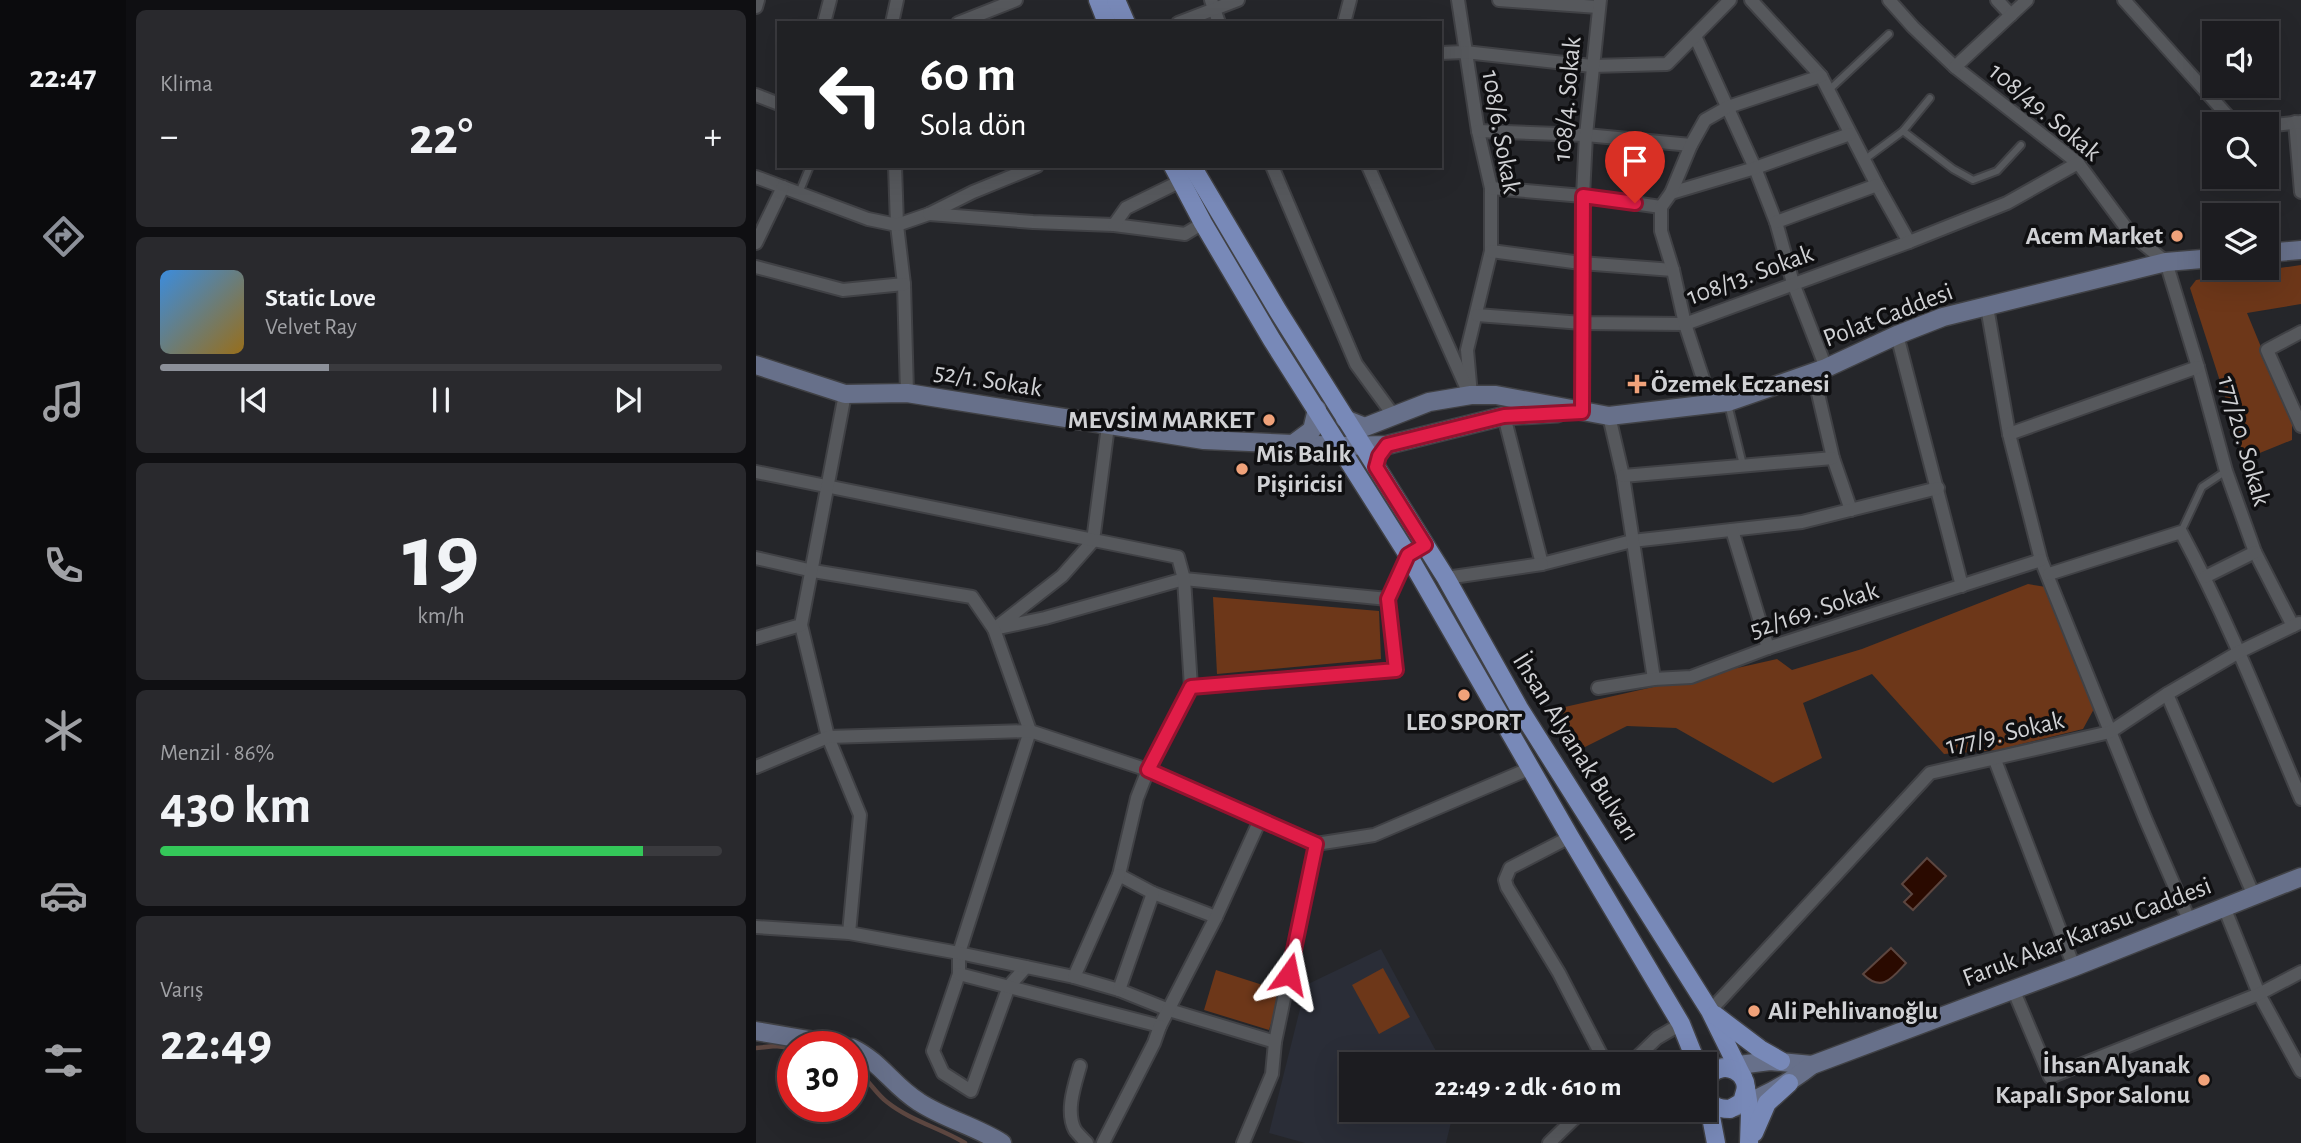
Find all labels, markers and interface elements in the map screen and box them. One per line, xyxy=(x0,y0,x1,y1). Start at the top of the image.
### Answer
map controls xyxy=(2202,21,2279,280)
button: sound xyxy=(2202,21,2279,98)
street label: 108/4. Sokak xyxy=(1549,35,1585,162)
icon: left xyxy=(805,49,896,140)
text: 60 m xyxy=(920,51,1016,100)
street label: 108/49. Sokak xyxy=(1984,58,2106,166)
text: 22:47 xyxy=(29,61,97,93)
street label: 108/6. Sokak xyxy=(1477,68,1525,196)
text: Klima xyxy=(160,73,213,96)
text: Sola dön xyxy=(920,109,1027,141)
text: 22° xyxy=(409,111,473,163)
button: search xyxy=(2202,112,2279,189)
text: − xyxy=(160,118,178,156)
text: + xyxy=(704,118,722,156)
pin xyxy=(1605,131,1665,203)
icon: arrive xyxy=(1616,142,1654,180)
button: layers xyxy=(2202,203,2279,280)
icon: directions xyxy=(39,212,88,261)
place label: Acem Market xyxy=(2026,223,2163,249)
marker: Acem Market xyxy=(2169,228,2185,244)
street label: 108/13. Sokak xyxy=(1683,240,1817,310)
street label: Polat Caddesi xyxy=(1820,278,1956,352)
text: Static Love xyxy=(265,285,376,311)
text: Velvet Ray xyxy=(265,316,357,339)
street label: 52/1. Sokak xyxy=(932,359,1044,401)
place label: Özemek Eczanesi xyxy=(1651,370,1830,397)
street label: 177/20. Sokak xyxy=(2213,373,2275,509)
marker: Özemek Eczanesi xyxy=(1629,376,1645,392)
icon: music xyxy=(39,377,88,426)
icon: previous xyxy=(235,381,273,419)
icon: pause xyxy=(422,381,460,419)
icon: next xyxy=(609,381,647,419)
place label: MEVSİM MARKET xyxy=(1068,406,1255,433)
marker: MEVSİM MARKET xyxy=(1261,412,1277,428)
place label: Mis Balık Pişiricisi xyxy=(1256,441,1352,497)
marker: Mis Balık Pişiricisi xyxy=(1234,461,1250,477)
text: 19 xyxy=(403,512,479,603)
icon: phone xyxy=(39,541,88,590)
street label: 52/169. Sokak xyxy=(1746,577,1882,643)
text: km/h xyxy=(417,605,465,628)
street label: İhsan Alyanak Bulvarı xyxy=(1508,648,1645,845)
marker: LEO SPORT xyxy=(1456,687,1472,703)
icon: climate xyxy=(39,706,88,755)
street label: 177/9. Sokak xyxy=(1943,707,2067,759)
place label: LEO SPORT xyxy=(1406,709,1522,735)
text: Menzil · 86% xyxy=(160,742,274,765)
text: 430 km xyxy=(160,780,311,832)
icon: car xyxy=(39,871,88,920)
street label: Faruk Akar Karasu Caddesi xyxy=(1959,873,2215,991)
position arrow xyxy=(1252,937,1326,1011)
text: Varış xyxy=(160,979,204,1002)
place label: Ali Pehlivanoğlu xyxy=(1768,998,1939,1024)
marker: Ali Pehlivanoğlu xyxy=(1746,1003,1762,1019)
text: 22:49 xyxy=(160,1017,272,1069)
speed limit sign: 30 xyxy=(777,1031,868,1122)
icon: filters xyxy=(39,1036,88,1085)
place label: İhsan Alyanak Kapalı Spor Salonu xyxy=(1995,1051,2190,1108)
marker: İhsan Alyanak Kapalı Spor Salonu xyxy=(2196,1072,2212,1088)
text: 22:49 · 2 dk · 610 m xyxy=(1435,1074,1621,1100)

